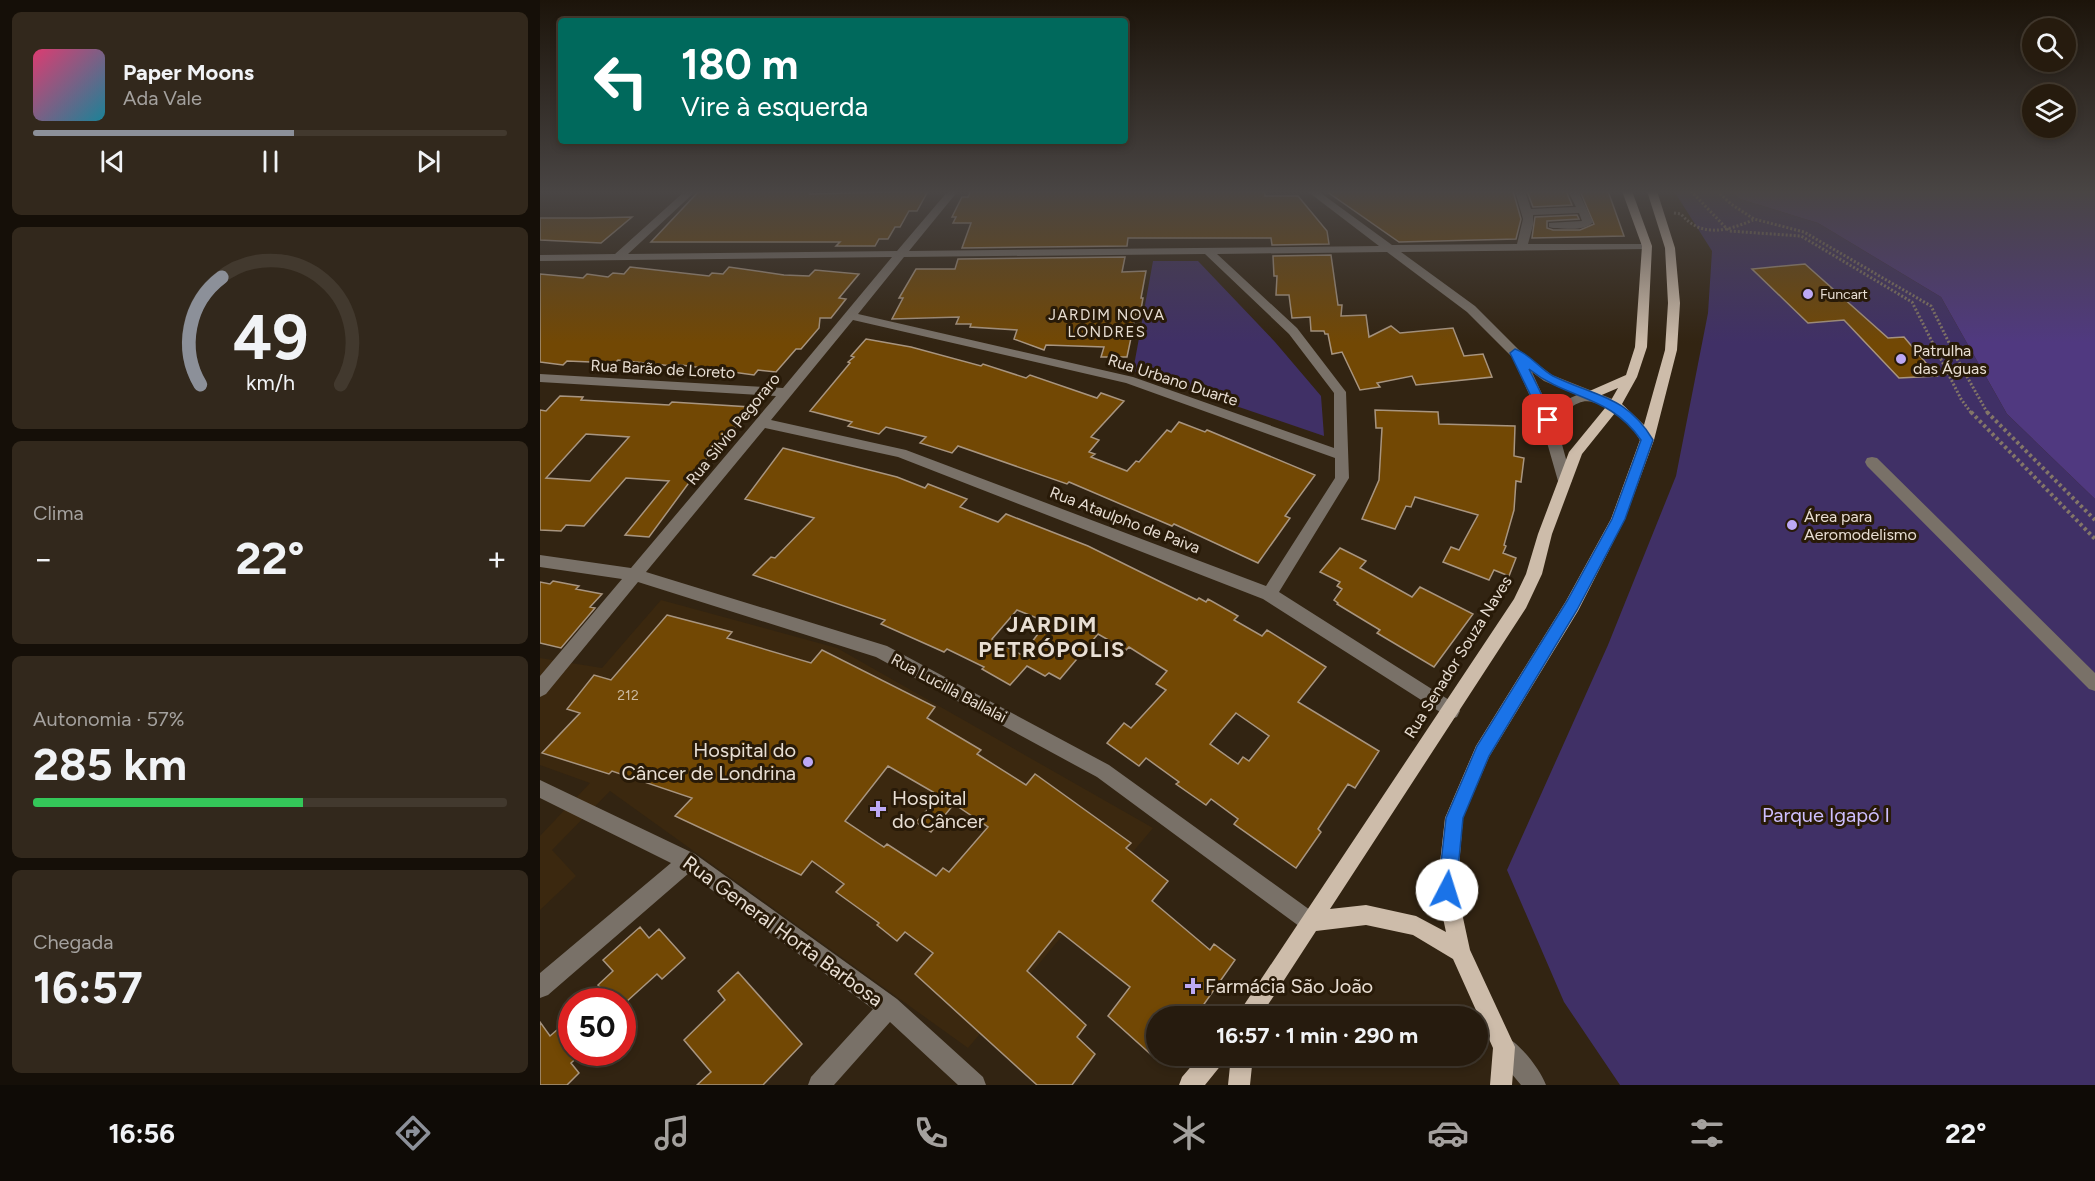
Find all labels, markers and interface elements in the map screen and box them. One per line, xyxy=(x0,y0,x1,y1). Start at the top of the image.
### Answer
map controls xyxy=(2022,18,2076,138)
button: search xyxy=(2022,18,2076,72)
text: 180 m xyxy=(681,39,798,90)
icon: left xyxy=(582,42,660,120)
text: Paper Moons xyxy=(123,59,254,86)
button: layers xyxy=(2022,84,2076,138)
text: Ada Vale xyxy=(123,86,202,110)
text: Vire à esquerda xyxy=(681,90,868,123)
icon: previous xyxy=(96,145,129,178)
icon: pause xyxy=(254,145,287,178)
icon: next xyxy=(412,145,445,178)
place label: Funcart xyxy=(1820,286,1868,303)
marker: Funcart xyxy=(1801,287,1815,301)
text: 49 xyxy=(232,300,308,375)
district label: JARDIM NOVA LONDRES xyxy=(1048,306,1166,341)
place label: Patrulha das Águas xyxy=(1913,341,1987,378)
street label: Rua Urbano Duarte xyxy=(1106,350,1241,410)
marker: Patrulha das Águas xyxy=(1894,352,1908,366)
street label: Rua Barão de Loreto xyxy=(590,356,736,382)
street label: Rua Silvio Pegoraro xyxy=(682,369,784,489)
text: km/h xyxy=(246,370,294,395)
pin xyxy=(1522,394,1573,445)
icon: arrive xyxy=(1531,403,1564,436)
street label: Rua Ataulpho de Paiva xyxy=(1047,483,1203,557)
text: Clima xyxy=(33,501,84,525)
place label: Área para Aeromodelismo xyxy=(1804,507,1917,544)
marker: Área para Aeromodelismo xyxy=(1785,518,1799,532)
text: 22° xyxy=(235,531,305,585)
text: − xyxy=(33,539,54,578)
text: + xyxy=(486,539,507,578)
street label: Rua Senador Souza Naves xyxy=(1400,572,1516,742)
district label: JARDIM PETRÓPOLIS xyxy=(978,611,1126,663)
street label: Rua Lucilla Ballalai xyxy=(888,649,1010,727)
house number: 212 xyxy=(617,687,639,704)
text: Autonomia · 57% xyxy=(33,707,184,731)
text: 285 km xyxy=(33,737,187,791)
place label: Hospital do Câncer de Londrina xyxy=(622,738,796,785)
marker: Hospital do Câncer de Londrina xyxy=(801,755,815,769)
place label: Hospital do Câncer xyxy=(892,786,985,833)
marker: Hospital do Câncer xyxy=(869,800,887,818)
park label: Parque Igapó I xyxy=(1762,803,1890,827)
street label: Rua General Horta Barbosa xyxy=(678,850,888,1012)
position arrow xyxy=(1415,858,1479,922)
text: Chegada xyxy=(33,930,113,954)
text: 16:57 xyxy=(33,960,143,1014)
place label: Farmácia São João xyxy=(1205,974,1373,998)
marker: Farmácia São João xyxy=(1186,979,1200,993)
speed limit sign: 50 xyxy=(558,988,636,1066)
text: 16:57 · 1 min · 290 m xyxy=(1216,1022,1418,1049)
icon: directions xyxy=(392,1112,434,1154)
icon: music xyxy=(651,1112,693,1154)
icon: phone xyxy=(910,1112,952,1154)
icon: climate xyxy=(1168,1112,1210,1154)
icon: car xyxy=(1427,1112,1469,1154)
icon: filters xyxy=(1686,1112,1728,1154)
text: 16:56 xyxy=(108,1117,175,1150)
text: 22° xyxy=(1945,1117,1986,1150)

